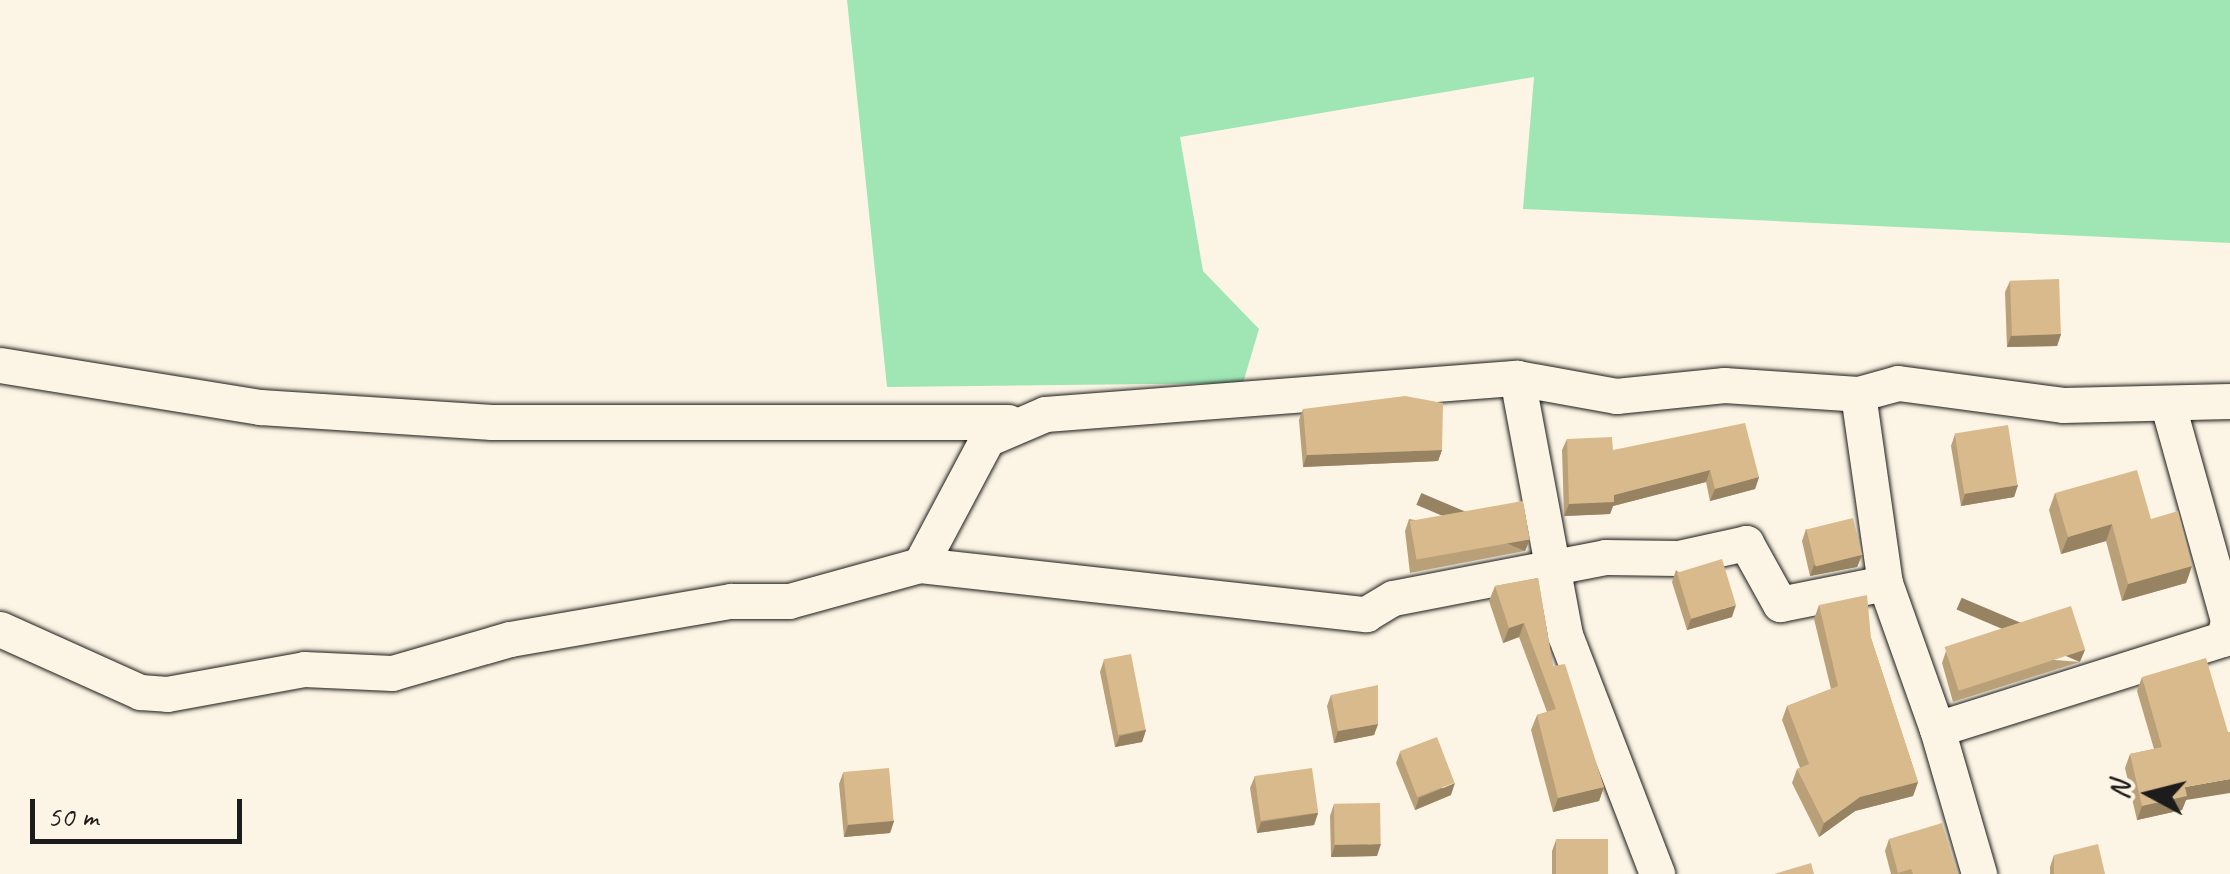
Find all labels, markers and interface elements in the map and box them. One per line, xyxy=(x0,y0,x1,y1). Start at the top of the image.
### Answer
north arrow xyxy=(2100,744,2200,844)
scale bar xyxy=(35,779,248,841)
text: N xyxy=(2101,780,2138,801)
text: 50 m xyxy=(47,797,98,835)

